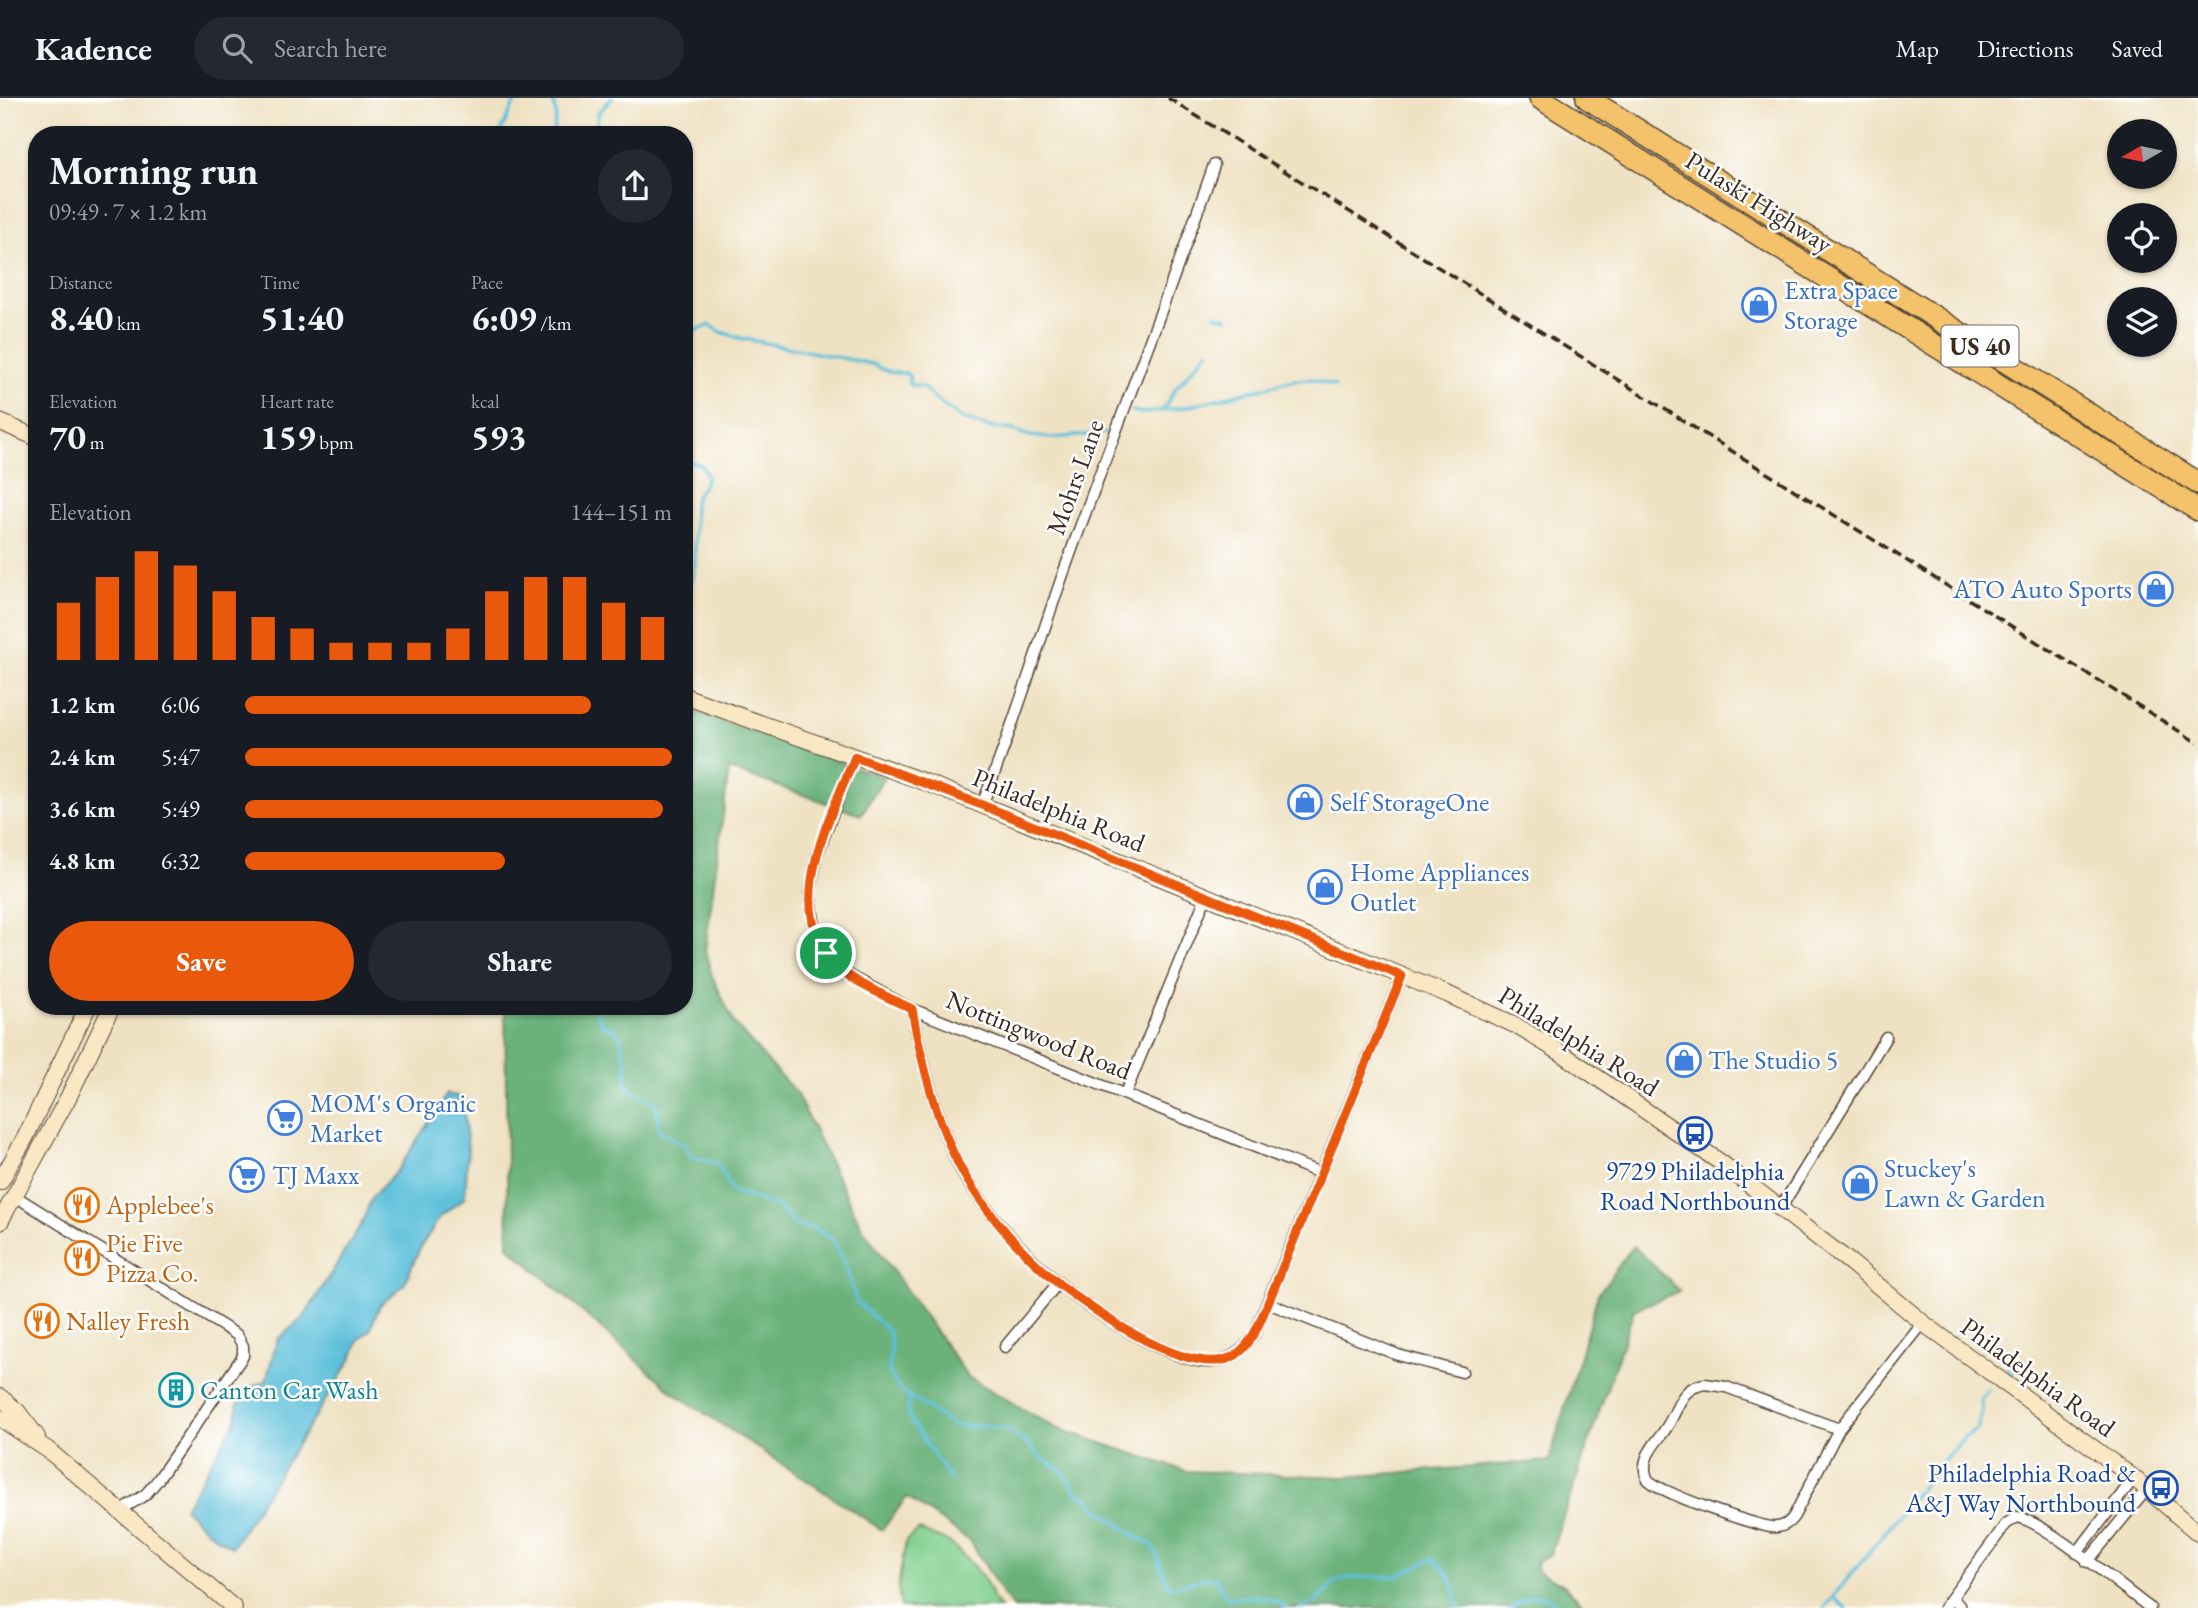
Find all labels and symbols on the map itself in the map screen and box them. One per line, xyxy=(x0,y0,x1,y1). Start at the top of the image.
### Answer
north arrow xyxy=(2107,119,2177,189)
street label: Pulaski Highway xyxy=(1679,143,1839,261)
place label: Extra Space Storage xyxy=(1784,273,1898,337)
shop icon: Extra Space Storage xyxy=(1740,286,1778,324)
road number: US 40 xyxy=(1941,326,2018,366)
street label: Mohrs Lane xyxy=(1038,415,1112,539)
shop icon: ATO Auto Sports xyxy=(2137,570,2175,608)
place label: ATO Auto Sports xyxy=(1952,572,2132,606)
street label: Philadelphia Road xyxy=(968,760,1151,860)
shop icon: Self StorageOne xyxy=(1286,783,1324,821)
place label: Self StorageOne xyxy=(1330,785,1489,819)
place label: Home Appliances Outlet xyxy=(1350,855,1529,919)
shop icon: Home Appliances Outlet xyxy=(1306,868,1344,906)
pin xyxy=(796,923,856,983)
street label: Philadelphia Road xyxy=(1492,978,1666,1104)
street label: Nottingwood Road xyxy=(941,982,1137,1088)
shop icon: The Studio 5 xyxy=(1665,1041,1703,1079)
place label: The Studio 5 xyxy=(1708,1043,1838,1077)
place label: MOM's Organic Market xyxy=(310,1086,476,1150)
supermarket icon: MOM's Organic Market xyxy=(266,1099,304,1137)
bus stop icon: 9729 Philadelphia Road Northbound xyxy=(1676,1115,1714,1153)
place label: Stuckey's Lawn & Garden xyxy=(1884,1151,2046,1215)
place label: 9729 Philadelphia Road Northbound xyxy=(1600,1154,1791,1218)
supermarket icon: TJ Maxx xyxy=(228,1156,266,1194)
place label: TJ Maxx xyxy=(272,1158,360,1192)
shop icon: Stuckey's Lawn & Garden xyxy=(1841,1164,1879,1202)
restaurant icon: Applebee's xyxy=(63,1186,101,1224)
place label: Applebee's xyxy=(105,1188,214,1222)
place label: Pie Five Pizza Co. xyxy=(106,1226,199,1290)
restaurant icon: Pie Five Pizza Co. xyxy=(63,1239,101,1277)
restaurant icon: Nalley Fresh xyxy=(23,1302,61,1340)
place label: Nalley Fresh xyxy=(66,1304,190,1338)
street label: Philadelphia Road xyxy=(1954,1309,2123,1445)
building icon: Canton Car Wash xyxy=(157,1371,195,1409)
place label: Canton Car Wash xyxy=(200,1373,379,1407)
place label: Philadelphia Road & A&J Way Northbound xyxy=(1905,1456,2137,1520)
bus stop icon: Philadelphia Road & A&J Way Northbound xyxy=(2142,1469,2180,1507)

